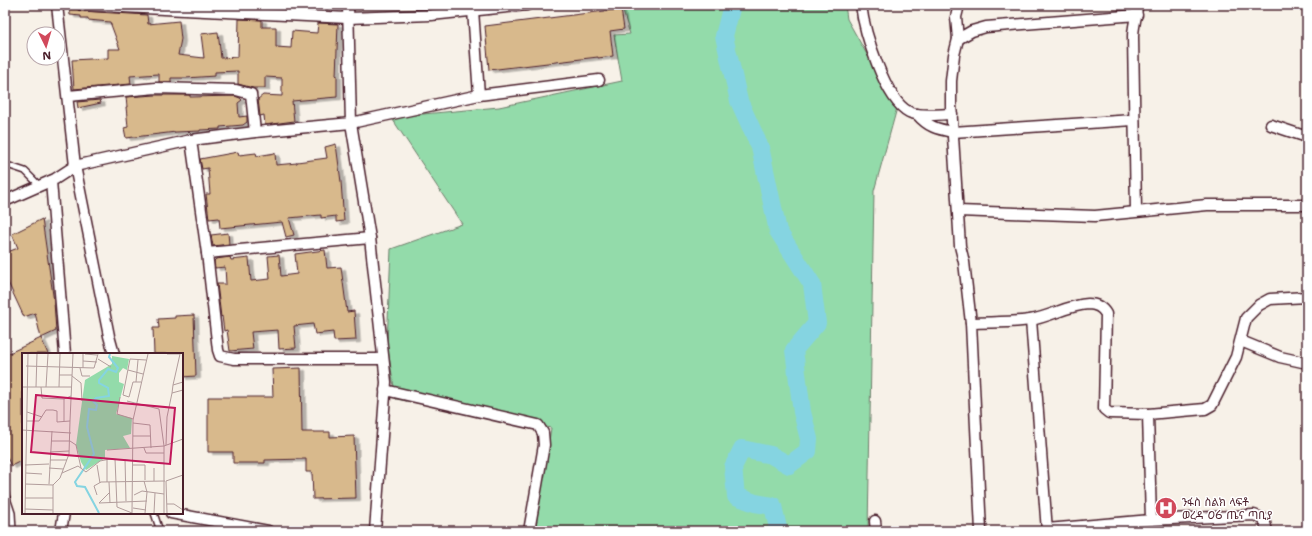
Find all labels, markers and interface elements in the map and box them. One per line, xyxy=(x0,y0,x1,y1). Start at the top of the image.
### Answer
north arrow xyxy=(26,26,66,66)
text: N xyxy=(42,48,52,63)
inset map xyxy=(22,353,183,514)
hospital icon: ንፋስ ስልክ ላፍቶ ወረዳ 06 ጤና ጣቢያ xyxy=(1153,495,1179,521)
place label: ንፋስ ስልክ ላፍቶ ወረዳ 06 ጤና ጣቢያ xyxy=(1182,495,1272,523)

